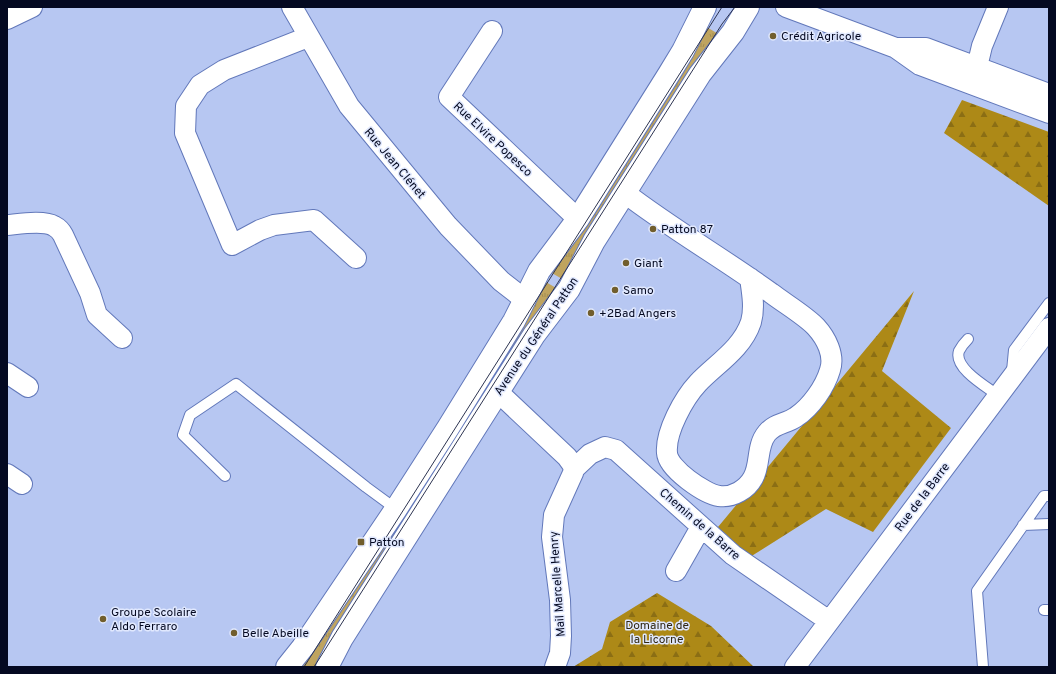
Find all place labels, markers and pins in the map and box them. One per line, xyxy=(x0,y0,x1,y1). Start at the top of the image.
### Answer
place label: Crédit Agricole xyxy=(781,29,861,45)
marker: Crédit Agricole xyxy=(768,31,778,41)
place label: Patton 87 xyxy=(661,222,713,238)
marker: Patton 87 xyxy=(648,224,658,234)
place label: Giant xyxy=(634,256,663,272)
marker: Giant xyxy=(621,258,631,268)
place label: Samo xyxy=(623,283,654,299)
marker: Samo xyxy=(610,285,620,295)
place label: +2Bad Angers xyxy=(599,306,676,322)
marker: +2Bad Angers xyxy=(586,308,596,318)
place label: Patton xyxy=(369,535,405,551)
marker: Patton xyxy=(356,537,366,547)
place label: Groupe Scolaire Aldo Ferraro xyxy=(111,605,197,635)
marker: Groupe Scolaire Aldo Ferraro xyxy=(98,614,108,624)
place label: Belle Abeille xyxy=(242,626,309,642)
marker: Belle Abeille xyxy=(229,628,239,638)

